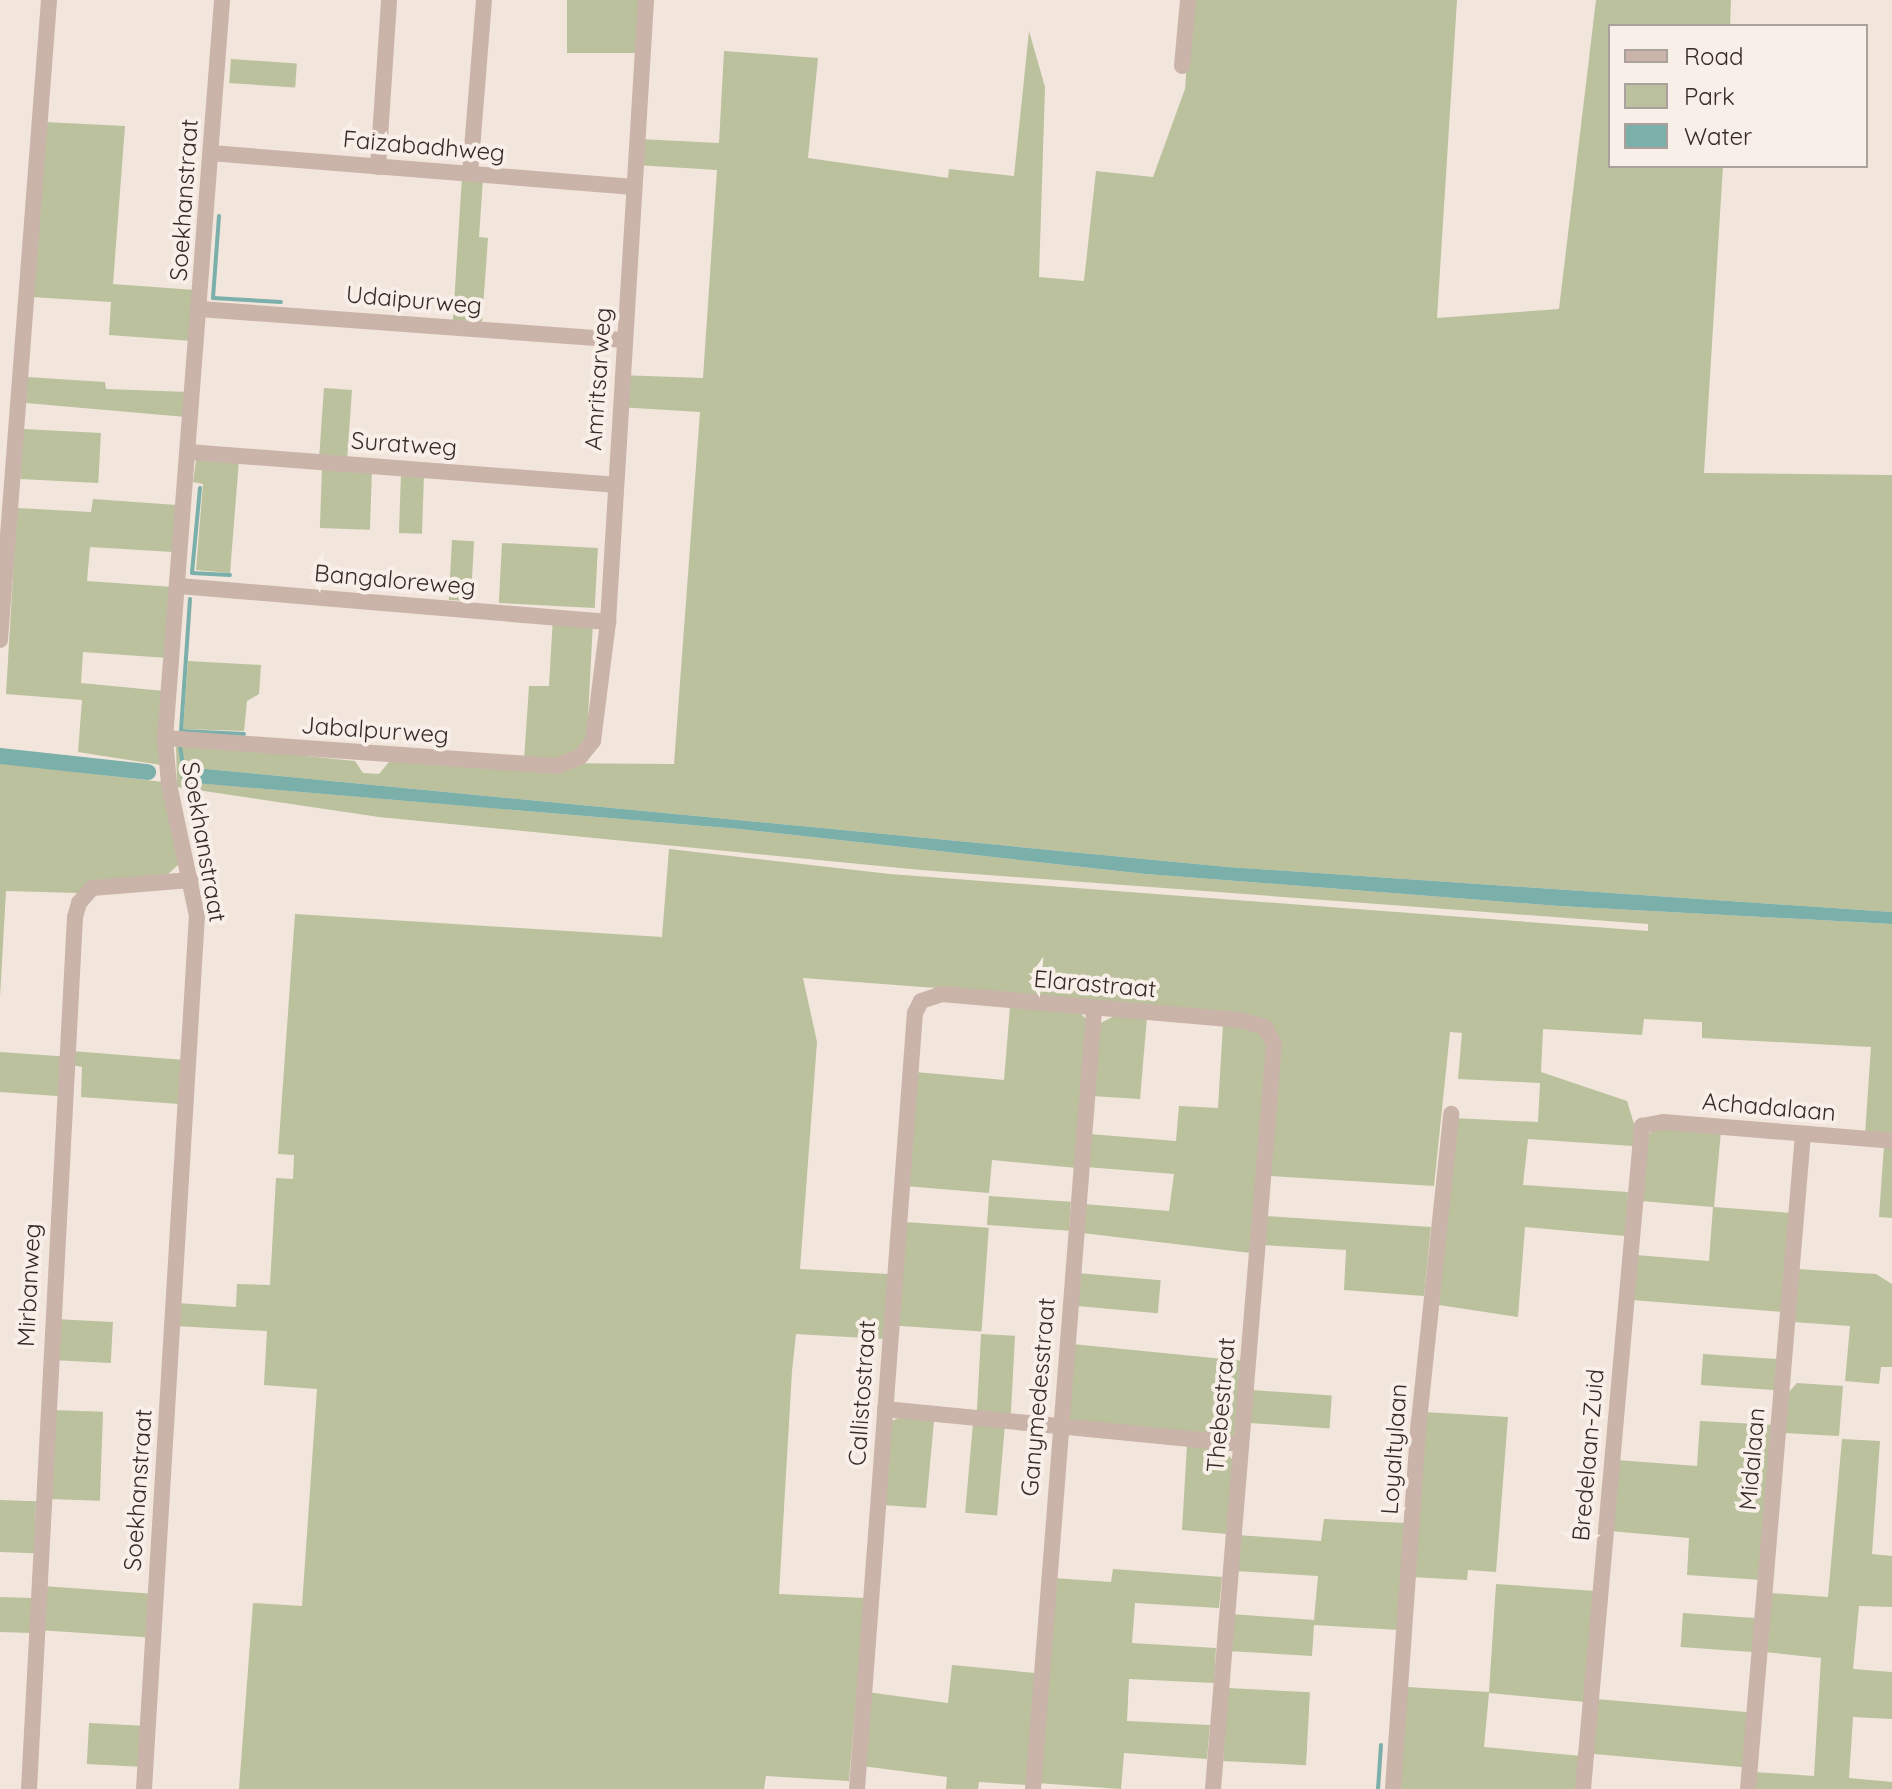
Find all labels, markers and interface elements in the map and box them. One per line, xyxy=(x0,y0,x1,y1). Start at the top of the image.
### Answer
legend xyxy=(1608,24,1868,168)
text: Road xyxy=(1684,41,1744,71)
text: Park xyxy=(1684,81,1735,111)
street label: Soekhanstraat xyxy=(164,118,204,282)
text: Water xyxy=(1684,121,1752,151)
street label: Faizabadhweg xyxy=(342,125,506,167)
street label: Udaipurweg xyxy=(345,280,483,320)
street label: Amritsarweg xyxy=(579,307,617,451)
street label: Suratweg xyxy=(350,426,458,462)
street label: Bangaloreweg xyxy=(313,559,477,601)
street label: Jabalpurweg xyxy=(300,710,450,750)
street label: Soekhanstraat xyxy=(176,760,232,924)
street label: Elarastraat xyxy=(1032,964,1158,1004)
street label: Achadalaan xyxy=(1701,1087,1837,1127)
street label: Mirbanweg xyxy=(11,1223,47,1347)
street label: Ganymedesstraat xyxy=(1015,1296,1061,1498)
street label: Callistostraat xyxy=(843,1319,881,1467)
street label: Thebestraat xyxy=(1201,1336,1241,1474)
street label: Bredelaan-Zuid xyxy=(1566,1368,1610,1542)
street label: Loyaltylaan xyxy=(1375,1382,1413,1516)
street label: Midalaan xyxy=(1733,1407,1771,1511)
street label: Soekhanstraat xyxy=(118,1408,158,1572)

